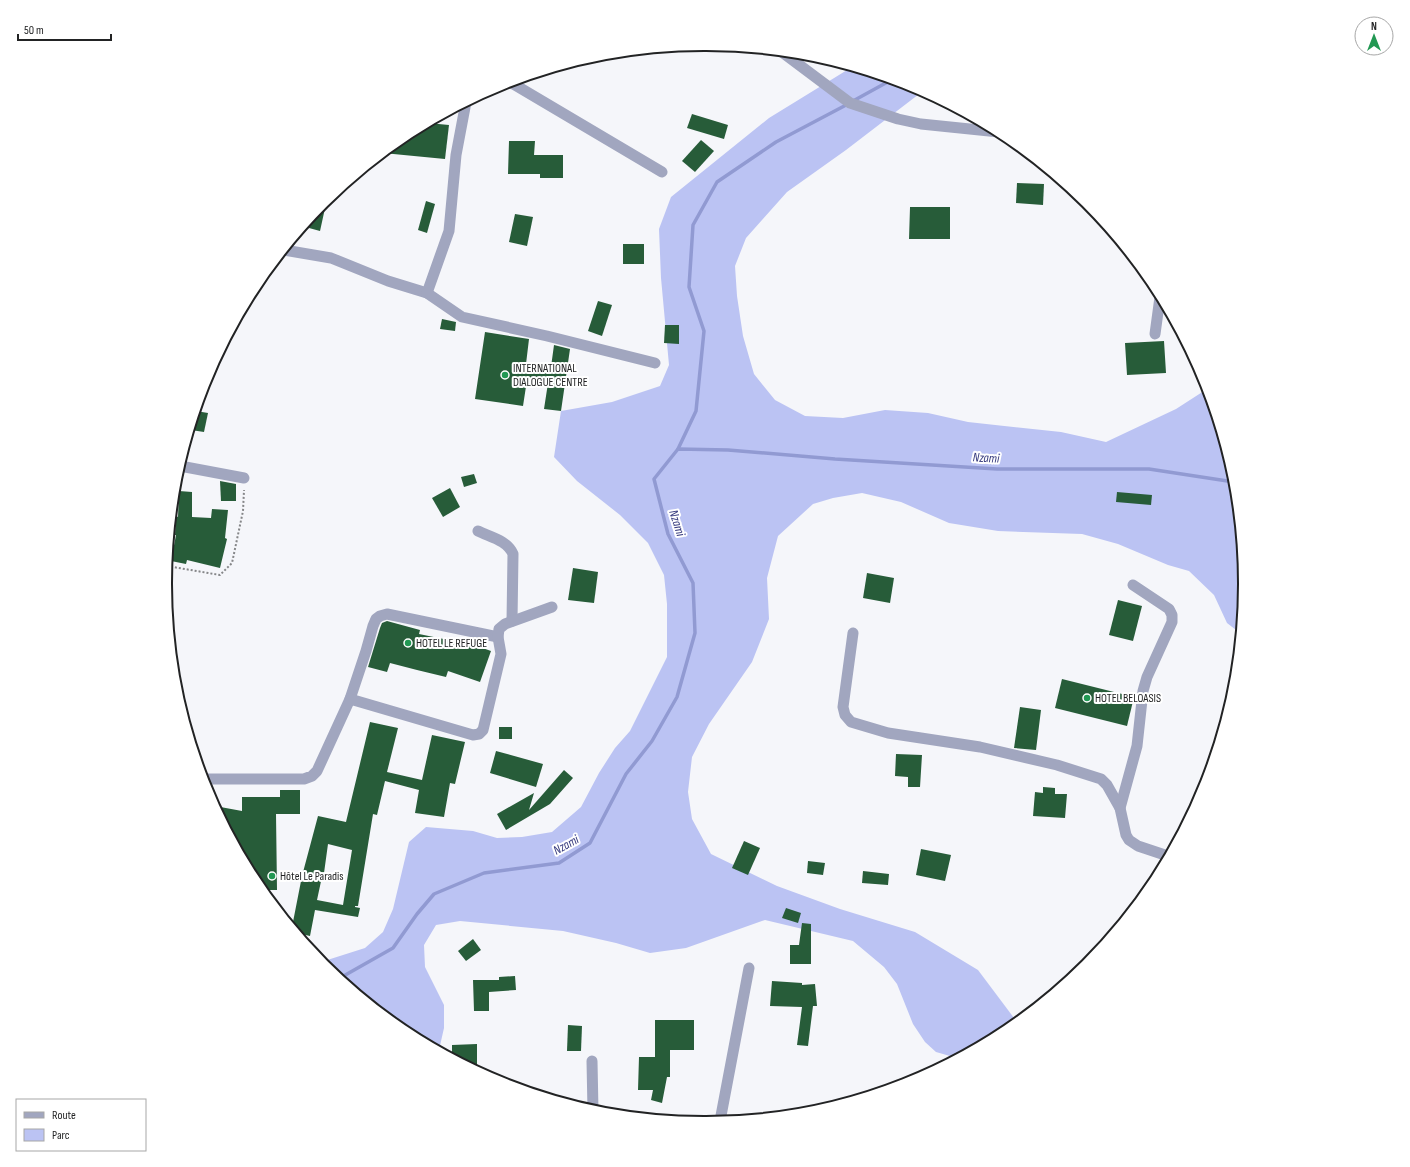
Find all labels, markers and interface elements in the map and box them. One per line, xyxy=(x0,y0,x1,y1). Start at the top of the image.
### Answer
scale bar xyxy=(18,16,111,42)
north arrow xyxy=(1354,16,1394,56)
text: N xyxy=(1371,20,1377,33)
text: 50 m xyxy=(24,23,44,38)
place label: INTERNATIONAL DIALOGUE CENTRE xyxy=(513,361,588,390)
marker: INTERNATIONAL DIALOGUE CENTRE xyxy=(500,370,510,380)
water label: Nzami xyxy=(972,449,1000,467)
water label: Nzami xyxy=(665,508,689,539)
place label: HOTEL LE REFUGE xyxy=(416,636,487,651)
marker: HOTEL LE REFUGE xyxy=(403,638,413,648)
place label: HOTEL BELOASIS xyxy=(1095,691,1161,706)
marker: HOTEL BELOASIS xyxy=(1082,693,1092,703)
water label: Nzami xyxy=(550,831,582,858)
place label: Hôtel Le Paradis xyxy=(280,869,344,884)
marker: Hôtel Le Paradis xyxy=(267,871,277,881)
legend xyxy=(16,1099,146,1151)
text: Route xyxy=(52,1108,76,1123)
text: Parc xyxy=(52,1128,70,1143)

